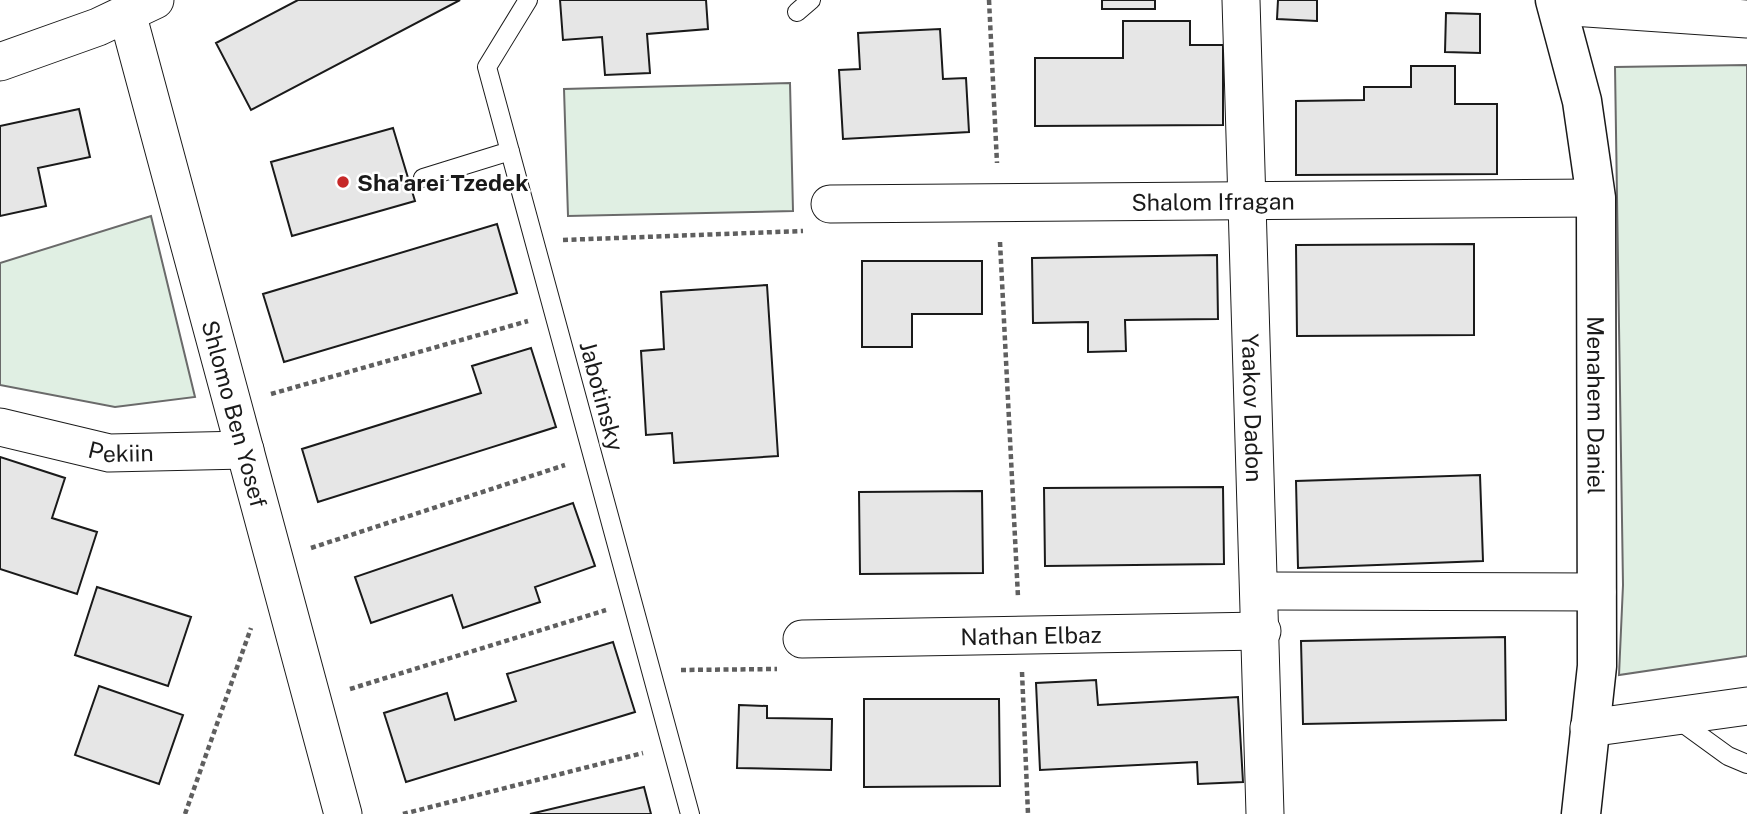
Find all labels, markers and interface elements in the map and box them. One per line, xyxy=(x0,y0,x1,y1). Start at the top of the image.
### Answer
place label: Sha'arei Tzedek xyxy=(357,169,529,196)
marker: Sha'arei Tzedek xyxy=(335,174,351,190)
street label: Shalom Ifragan xyxy=(1131,187,1295,215)
street label: Menahem Daniel xyxy=(1583,316,1610,495)
street label: Shlomo Ben Yosef xyxy=(197,317,273,510)
street label: Yaakov Dadon xyxy=(1237,333,1269,483)
street label: Jabotinsky xyxy=(574,338,630,454)
street label: Pekiin xyxy=(86,435,154,467)
street label: Nathan Elbaz xyxy=(960,620,1102,650)

